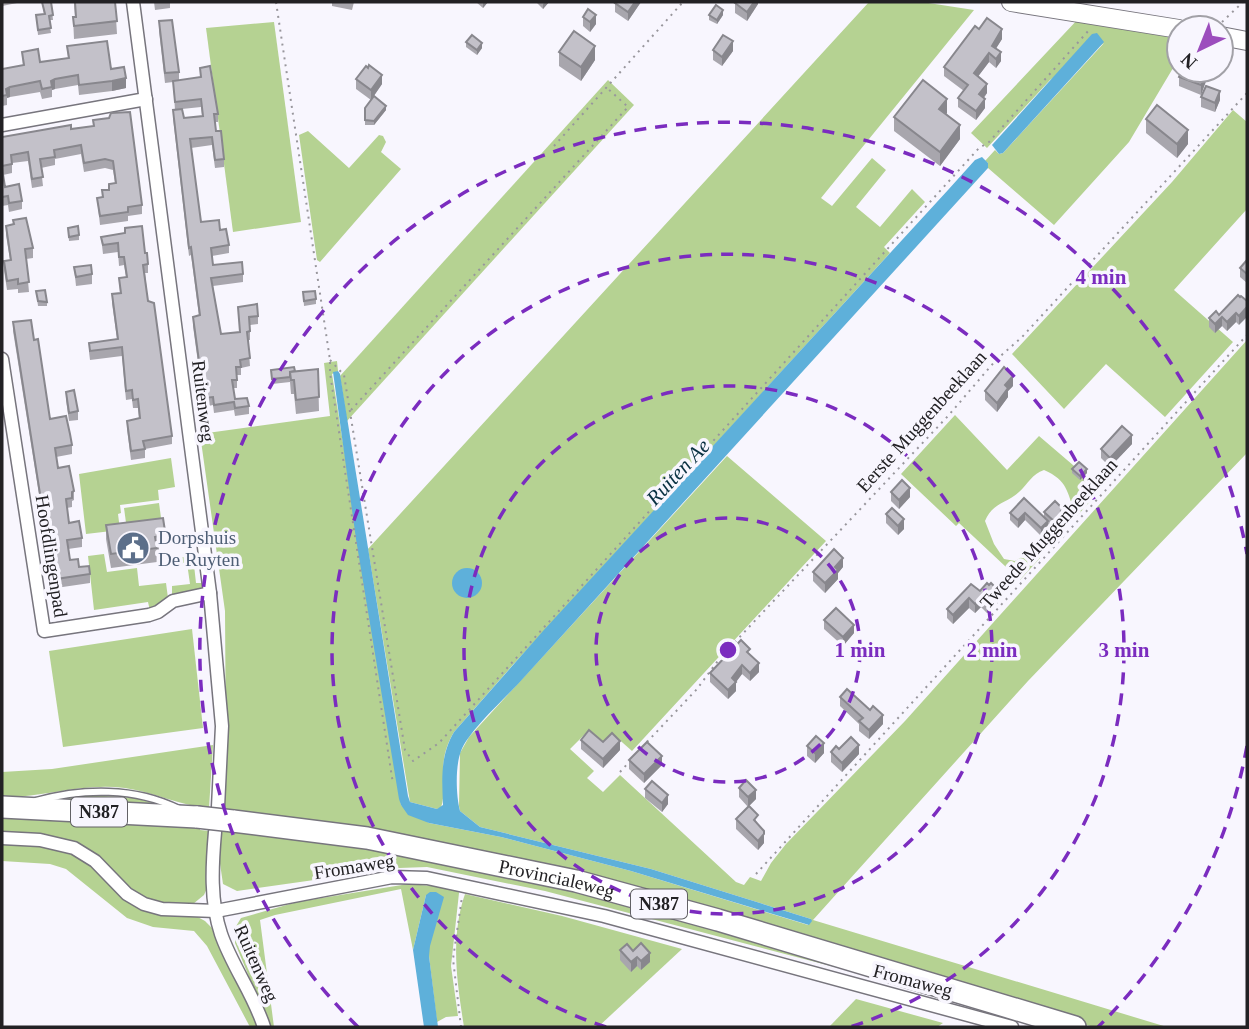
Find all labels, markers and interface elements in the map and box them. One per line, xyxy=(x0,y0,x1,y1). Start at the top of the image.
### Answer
north arrow xyxy=(1165,14,1235,84)
text: N xyxy=(1176,49,1201,73)
text: 4 min xyxy=(1076,265,1127,289)
street label: Eerste Muggenbeeklaan xyxy=(852,346,991,496)
street label: Ruitenweg xyxy=(188,359,219,444)
water label: Ruiten Ae xyxy=(641,434,715,511)
street label: Tweede Muggenbeeklaan xyxy=(976,454,1122,613)
street label: Hoofdlingenpad xyxy=(31,493,72,619)
place label: Dorpshuis De Ruyten xyxy=(158,527,240,570)
public building icon: Dorpshuis De Ruyten xyxy=(114,529,152,567)
centre of rings xyxy=(716,638,740,662)
text: 1 min xyxy=(835,638,886,662)
text: 2 min xyxy=(967,638,1018,662)
text: 3 min xyxy=(1099,638,1150,662)
road number: N387 xyxy=(71,798,127,826)
street label: Fromaweg xyxy=(312,850,396,883)
street label: Provincialeweg xyxy=(497,855,617,902)
road number: N387 xyxy=(631,890,687,918)
street label: Ruitenweg xyxy=(230,921,283,1006)
street label: Fromaweg xyxy=(871,960,955,1001)

